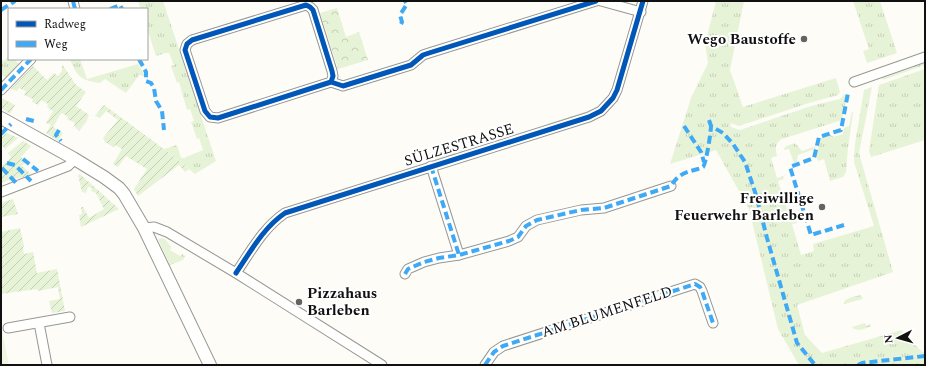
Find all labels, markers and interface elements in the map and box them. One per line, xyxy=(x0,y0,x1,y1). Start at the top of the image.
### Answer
legend xyxy=(8,8,148,60)
text: Radweg xyxy=(44,15,86,34)
place label: Wego Baustoffe xyxy=(687,28,796,51)
marker: Wego Baustoffe xyxy=(799,34,809,44)
text: Weg xyxy=(44,35,68,54)
street label: SÜLZESTRASSE xyxy=(401,117,517,173)
place label: Freiwillige Feuerwehr Barleben xyxy=(674,187,814,227)
marker: Freiwillige Feuerwehr Barleben xyxy=(817,202,827,212)
street label: AM BLUMENFELD xyxy=(539,280,675,344)
place label: Pizzahaus Barleben xyxy=(307,282,377,322)
marker: Pizzahaus Barleben xyxy=(294,297,304,307)
north arrow xyxy=(878,318,918,358)
text: N xyxy=(880,334,897,344)

